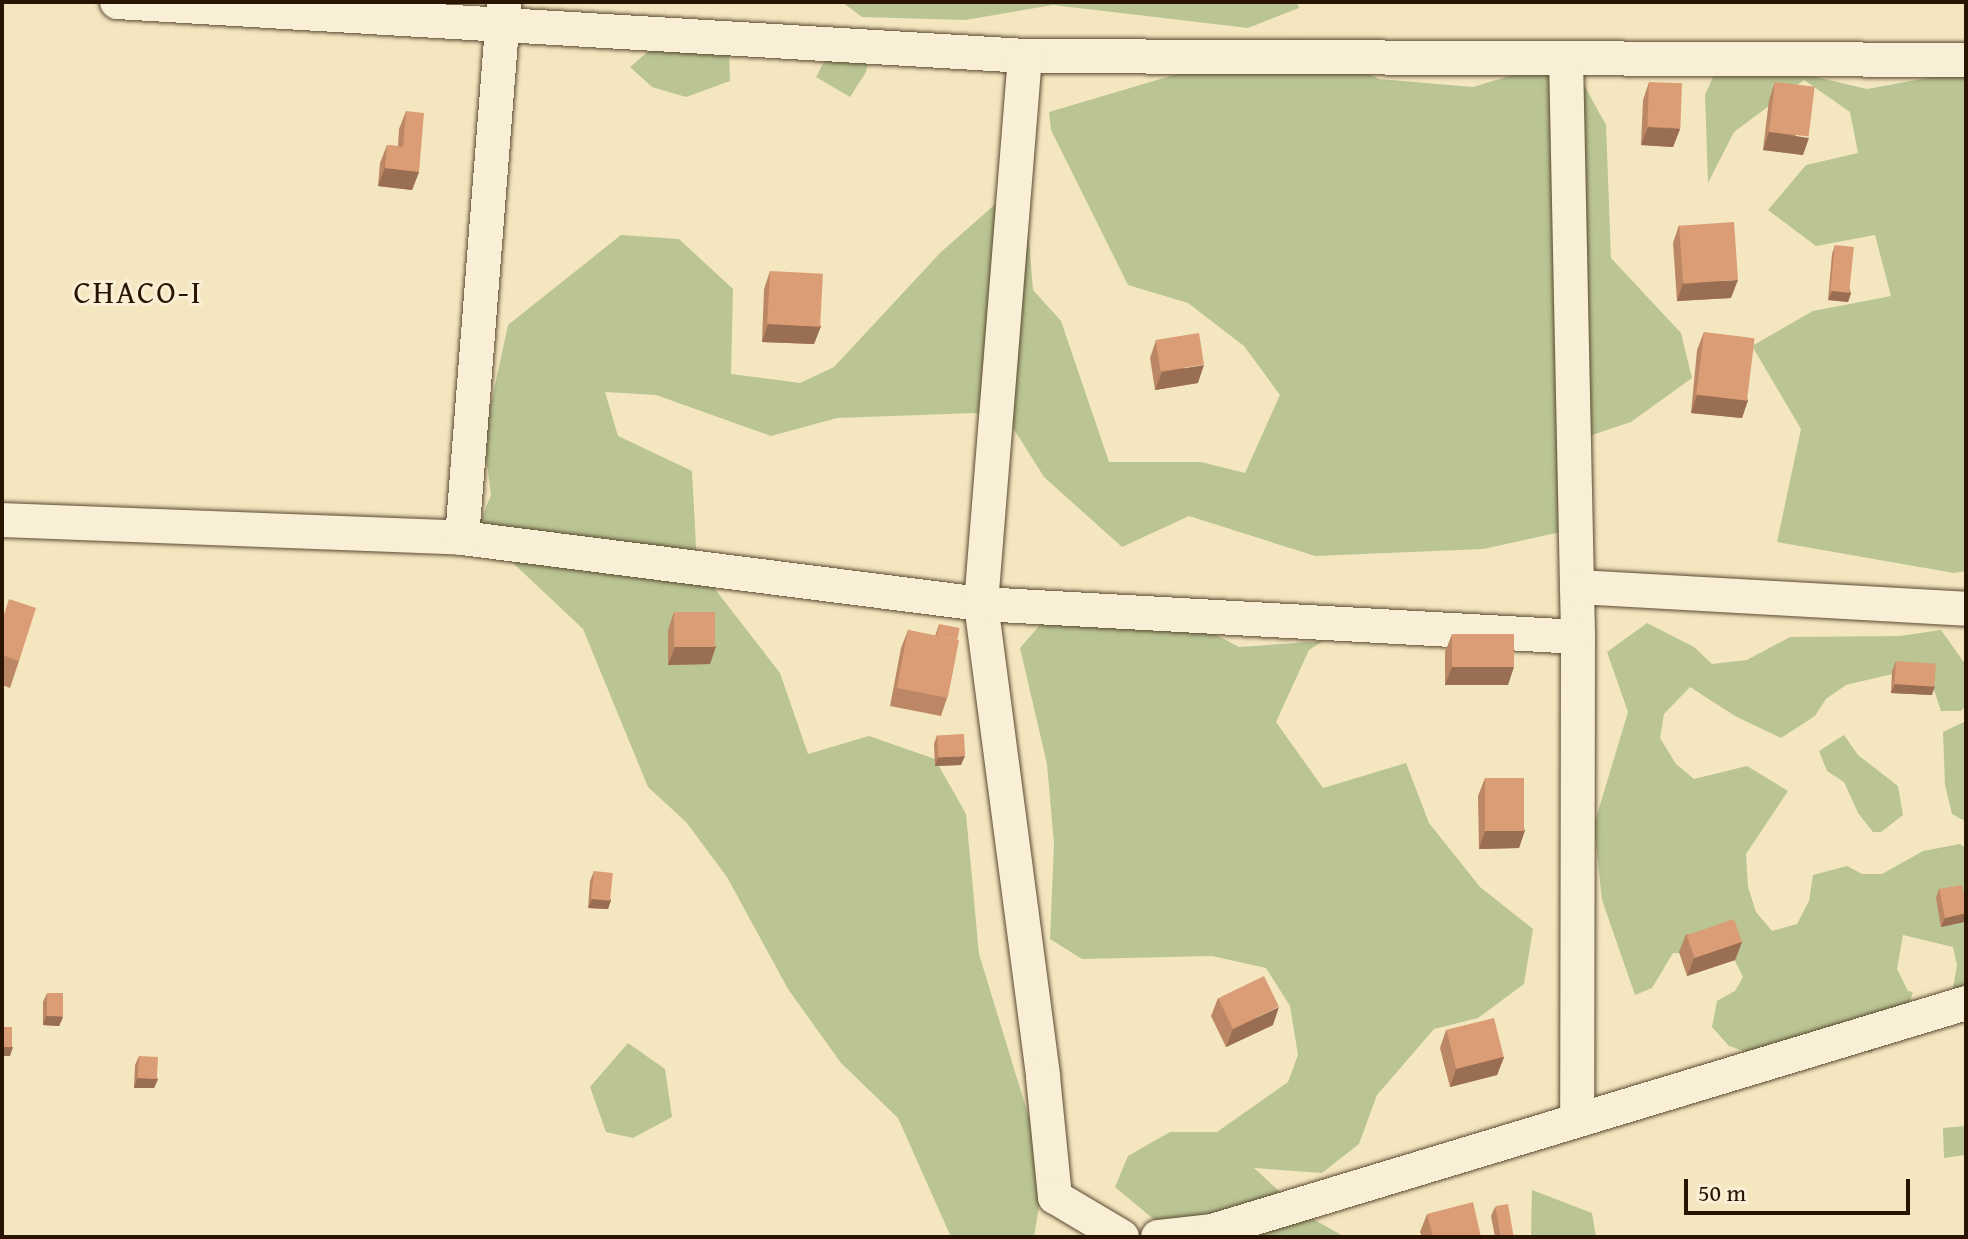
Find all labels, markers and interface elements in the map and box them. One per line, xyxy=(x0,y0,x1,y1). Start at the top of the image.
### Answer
district label: CHACO-I xyxy=(73,273,203,311)
scale bar xyxy=(1688,1163,1914,1213)
text: 50 m xyxy=(1698,1175,1746,1210)

